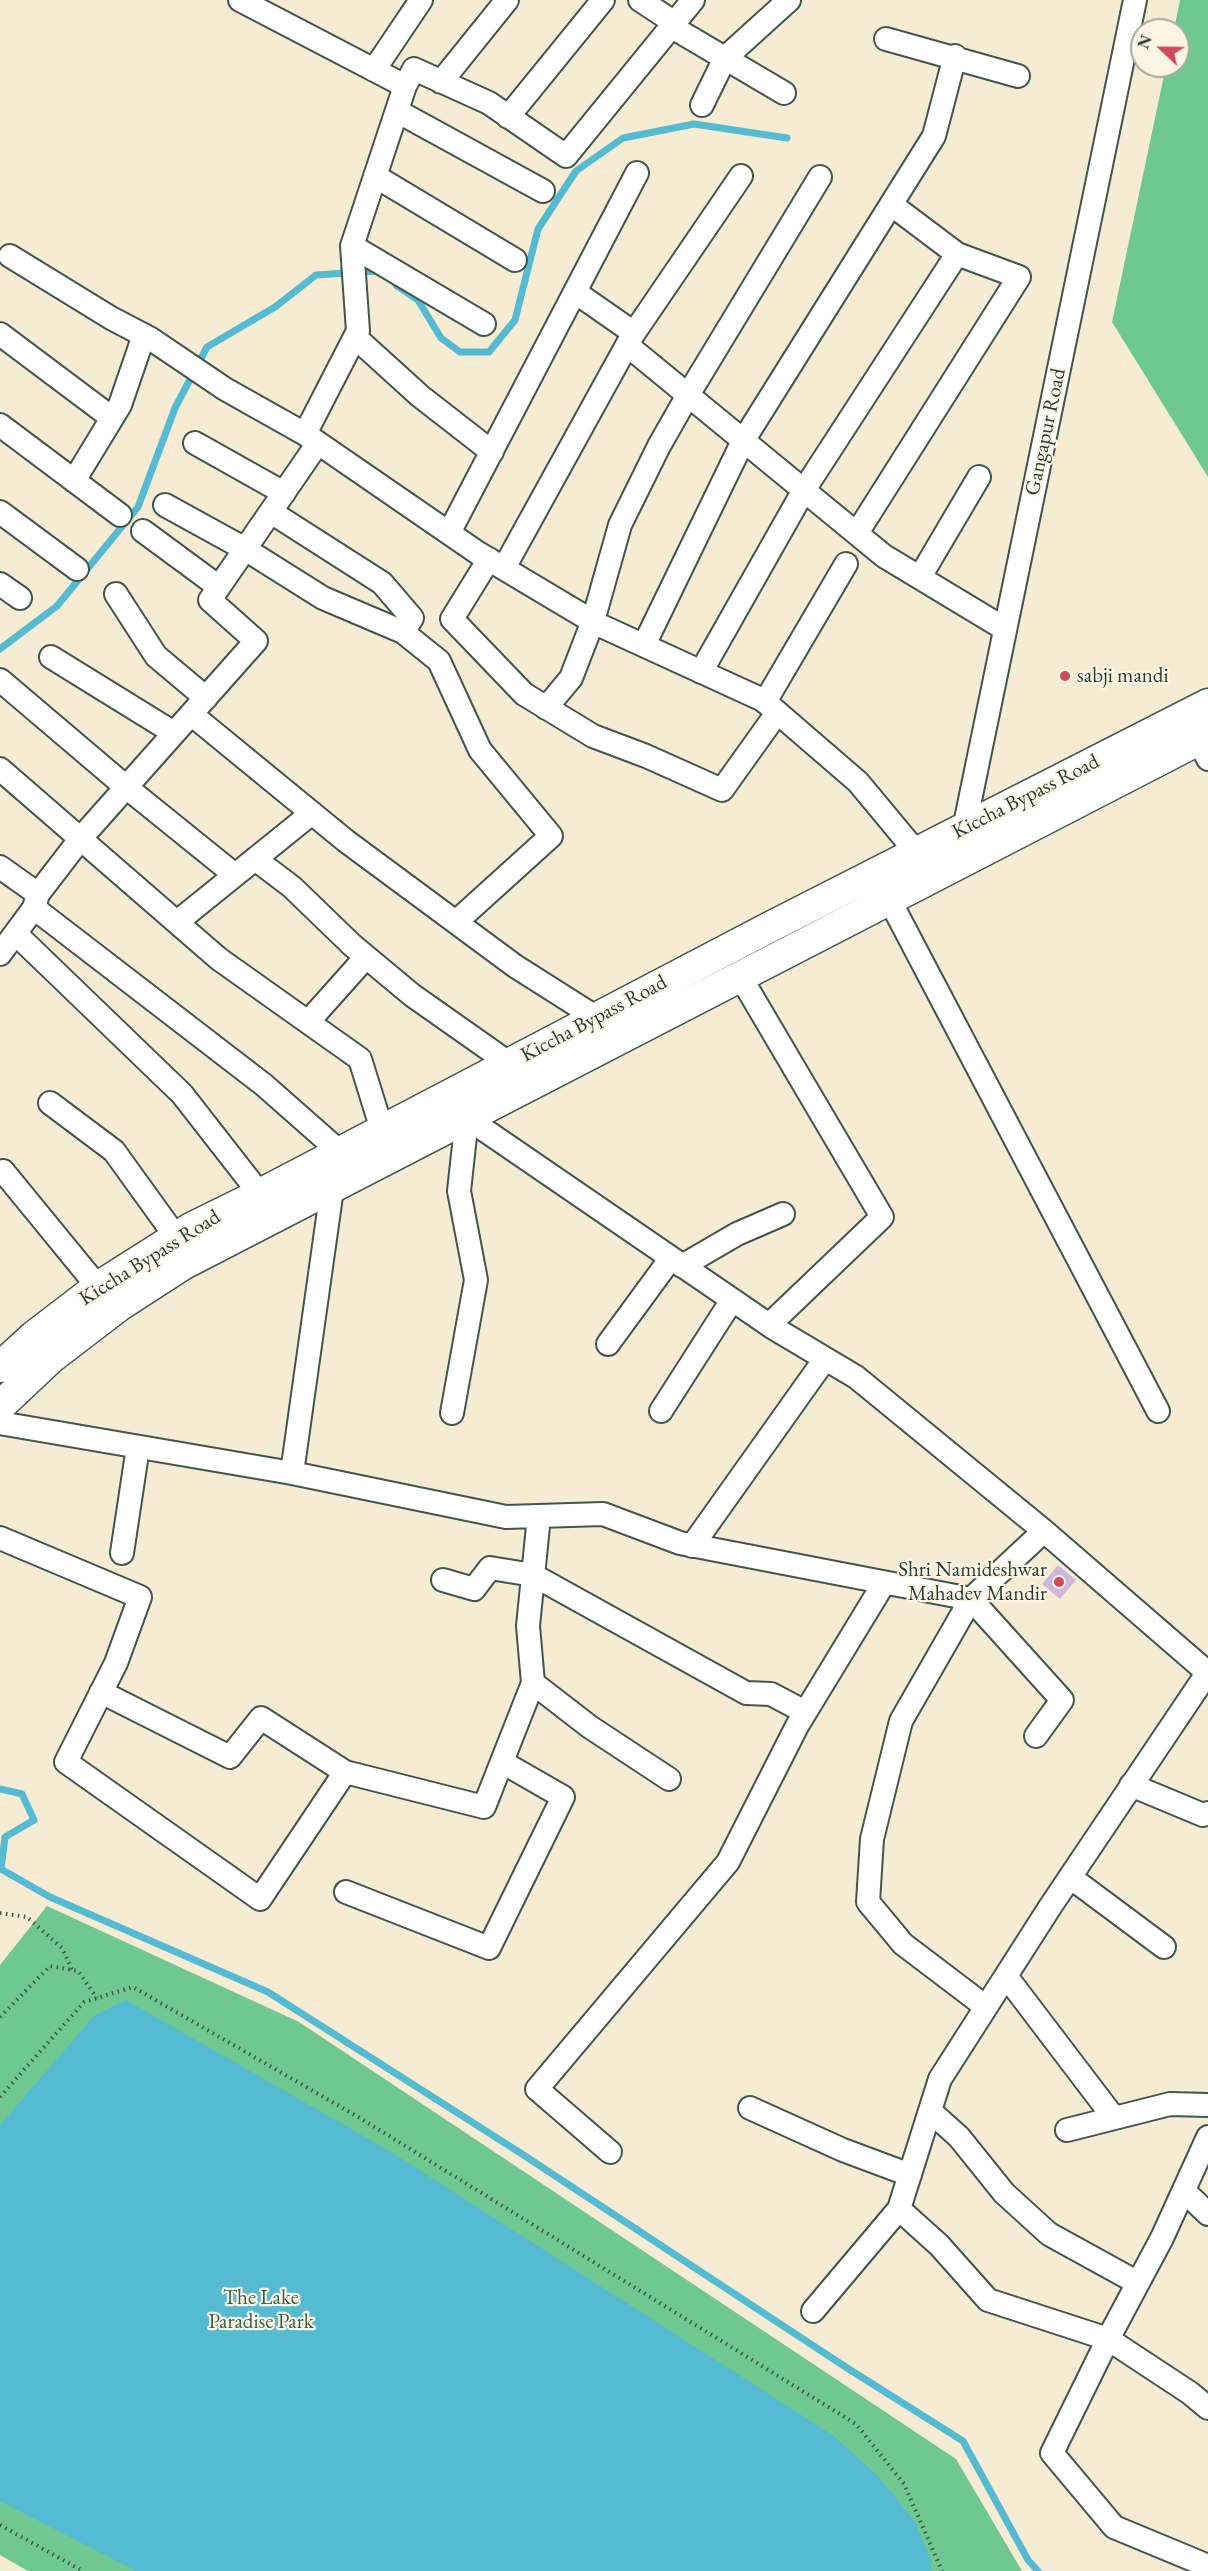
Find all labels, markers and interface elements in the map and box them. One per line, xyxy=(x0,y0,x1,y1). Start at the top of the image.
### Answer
north arrow xyxy=(1130,18,1190,78)
text: N xyxy=(1133,32,1157,52)
street label: Gangapur Road xyxy=(1020,366,1072,498)
place label: sabji mandi xyxy=(1077,663,1169,689)
marker: sabji mandi xyxy=(1058,669,1072,683)
street label: Kiccha Bypass Road xyxy=(948,749,1104,845)
street label: Kiccha Bypass Road xyxy=(517,970,671,1068)
street label: Kiccha Bypass Road xyxy=(75,1204,225,1312)
place label: Shri Namideshwar Mahadev Mandir xyxy=(898,1557,1047,1607)
marker: Shri Namideshwar Mahadev Mandir xyxy=(1052,1575,1066,1589)
park label: The Lake Paradise Park xyxy=(208,2285,314,2335)

